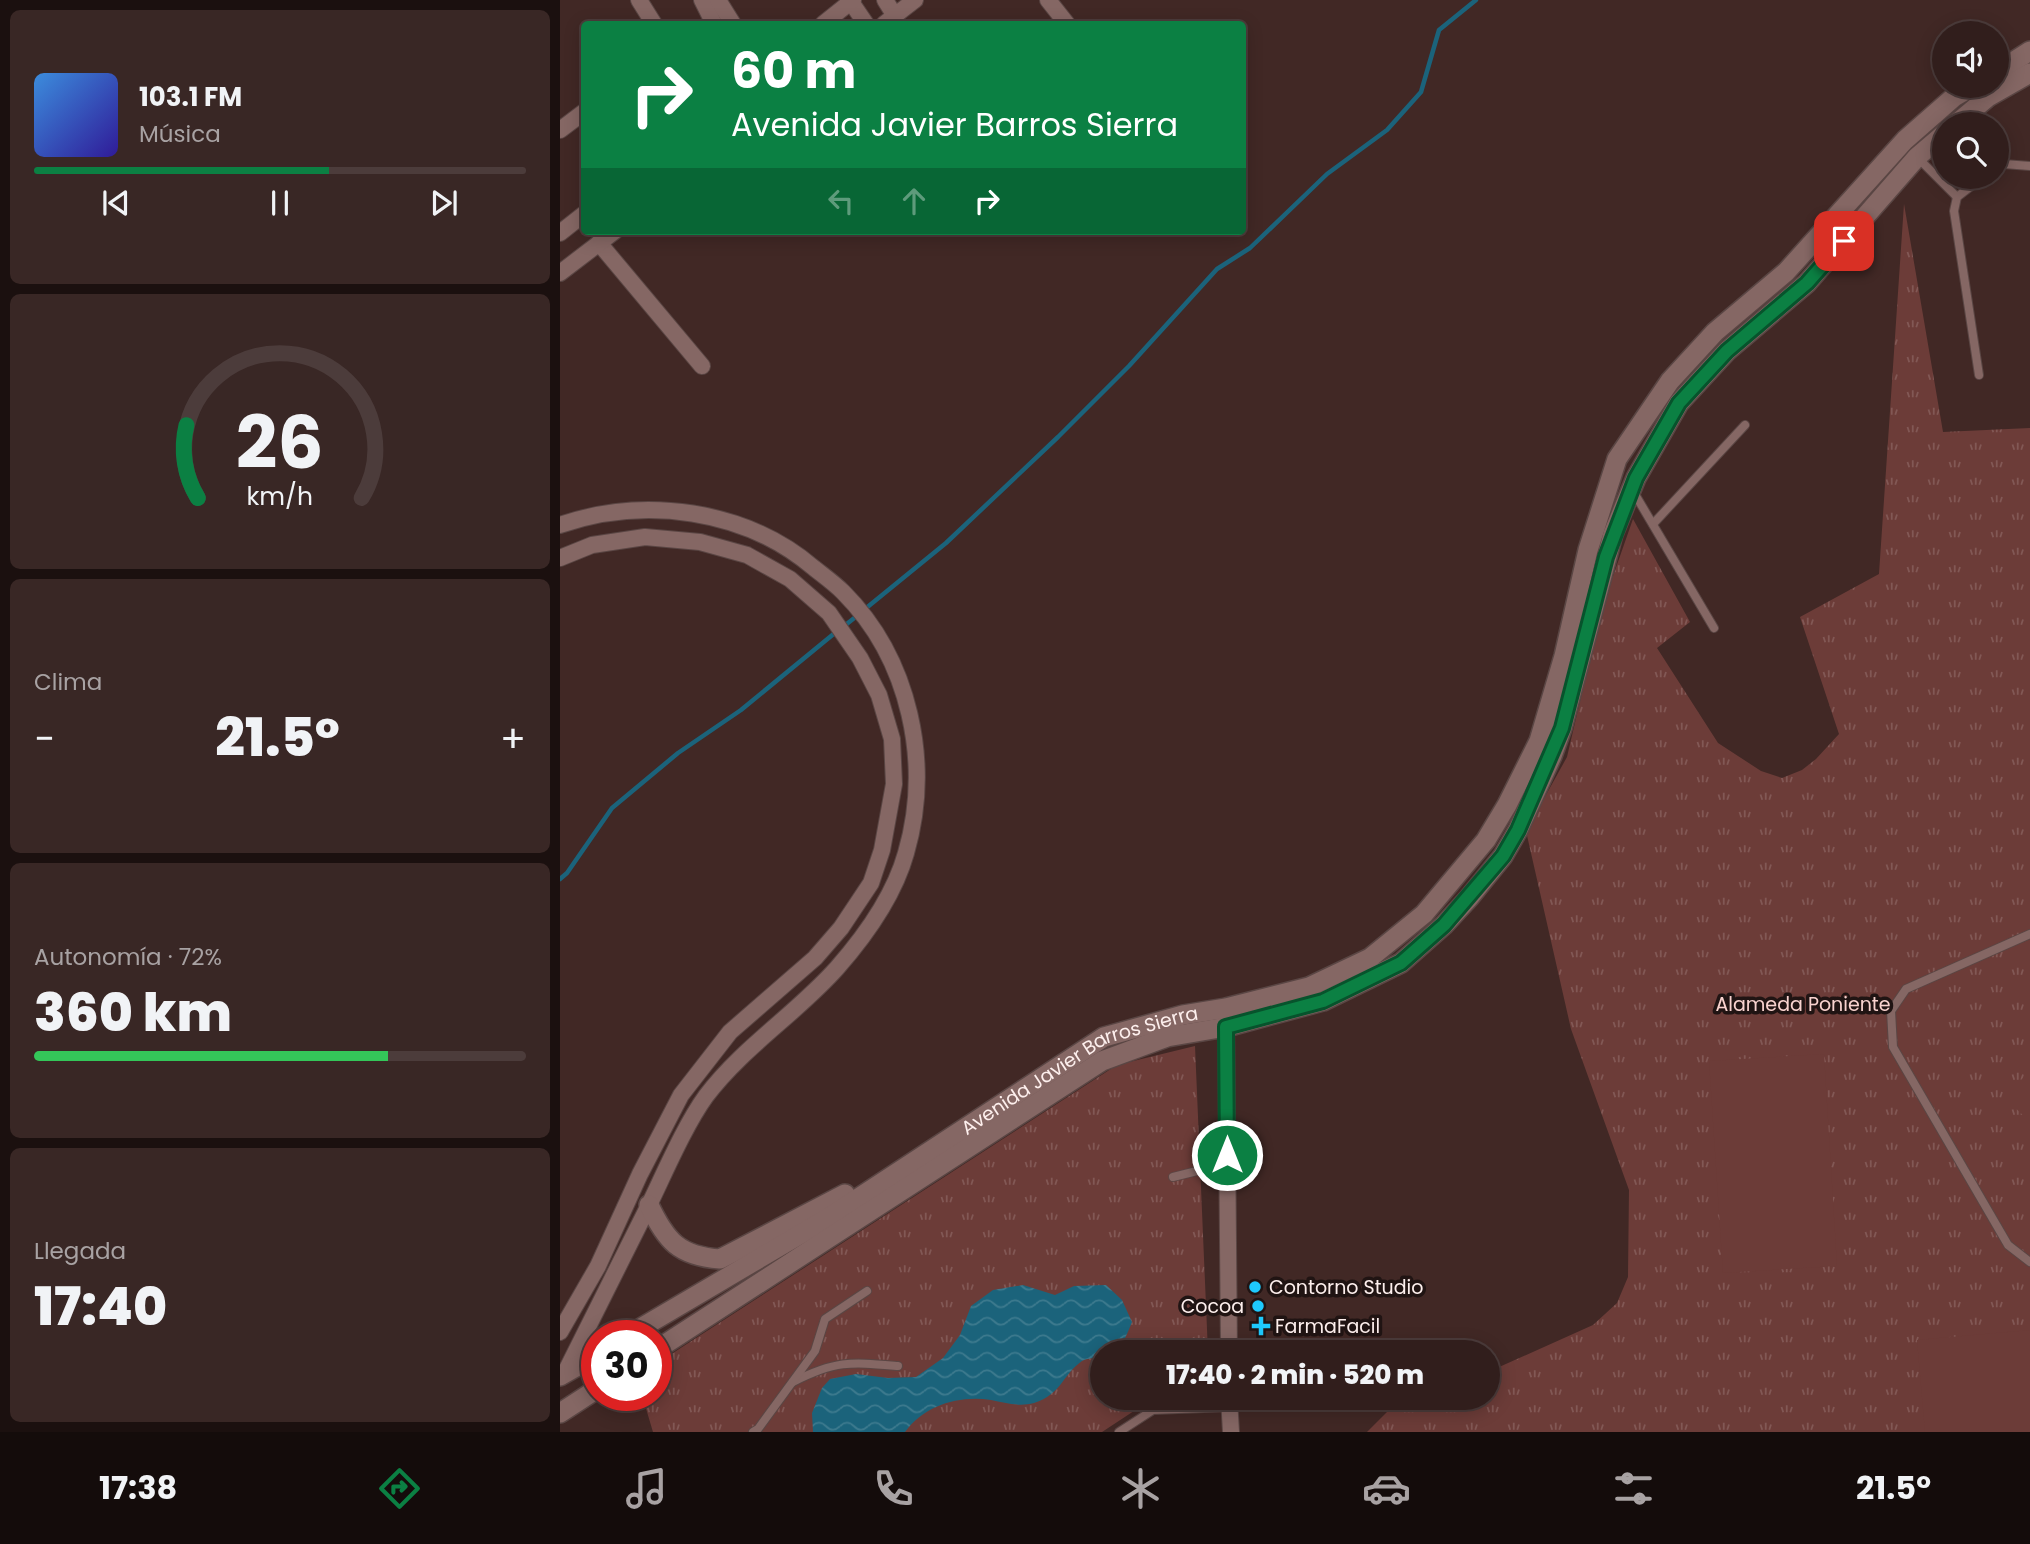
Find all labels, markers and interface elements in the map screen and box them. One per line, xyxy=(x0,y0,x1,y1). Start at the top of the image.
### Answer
map controls xyxy=(1932,21,2009,189)
button: sound xyxy=(1932,21,2009,98)
text: 60 m xyxy=(731,37,856,105)
icon: right xyxy=(616,49,707,140)
text: 103.1 FM xyxy=(139,79,242,115)
text: Avenida Javier Barros Sierra xyxy=(731,102,1178,147)
button: search xyxy=(1932,112,2009,189)
text: Música xyxy=(139,118,221,150)
icon: left xyxy=(822,182,860,220)
icon: ahead xyxy=(895,182,933,220)
icon: right xyxy=(968,182,1006,220)
icon: previous xyxy=(97,184,135,222)
icon: pause xyxy=(261,184,299,222)
icon: next xyxy=(425,184,463,222)
pin xyxy=(1814,211,1874,271)
icon: arrive xyxy=(1825,222,1863,260)
text: 26 xyxy=(236,392,324,493)
text: km/h xyxy=(247,478,313,513)
text: Clima xyxy=(34,666,102,698)
text: 21.5° xyxy=(215,701,340,774)
text: − xyxy=(34,712,55,765)
text: + xyxy=(500,712,526,765)
text: Autonomía · 72% xyxy=(34,941,222,973)
text: 360 km xyxy=(34,976,232,1049)
park label: Alameda Poniente xyxy=(1715,991,1891,1018)
street label: Avenida Javier Barros Sierra xyxy=(955,999,1200,1141)
position arrow xyxy=(1190,1118,1264,1192)
text: Llegada xyxy=(34,1235,126,1267)
text: 17:40 xyxy=(34,1270,167,1343)
place label: Contorno Studio xyxy=(1269,1274,1423,1301)
marker: Contorno Studio xyxy=(1247,1279,1263,1295)
place label: Cocoa xyxy=(1181,1293,1244,1320)
marker: Cocoa xyxy=(1250,1298,1266,1314)
place label: FarmaFacil xyxy=(1275,1313,1380,1340)
marker: FarmaFacil xyxy=(1253,1318,1269,1334)
speed limit sign: 30 xyxy=(581,1320,672,1411)
text: 17:40 · 2 min · 520 m xyxy=(1166,1357,1424,1393)
icon: directions xyxy=(375,1464,424,1513)
icon: music xyxy=(622,1464,671,1513)
icon: phone xyxy=(869,1464,918,1513)
icon: climate xyxy=(1116,1464,1165,1513)
icon: car xyxy=(1362,1464,1411,1513)
icon: filters xyxy=(1609,1464,1658,1513)
text: 17:38 xyxy=(99,1465,177,1510)
text: 21.5° xyxy=(1856,1465,1931,1510)

